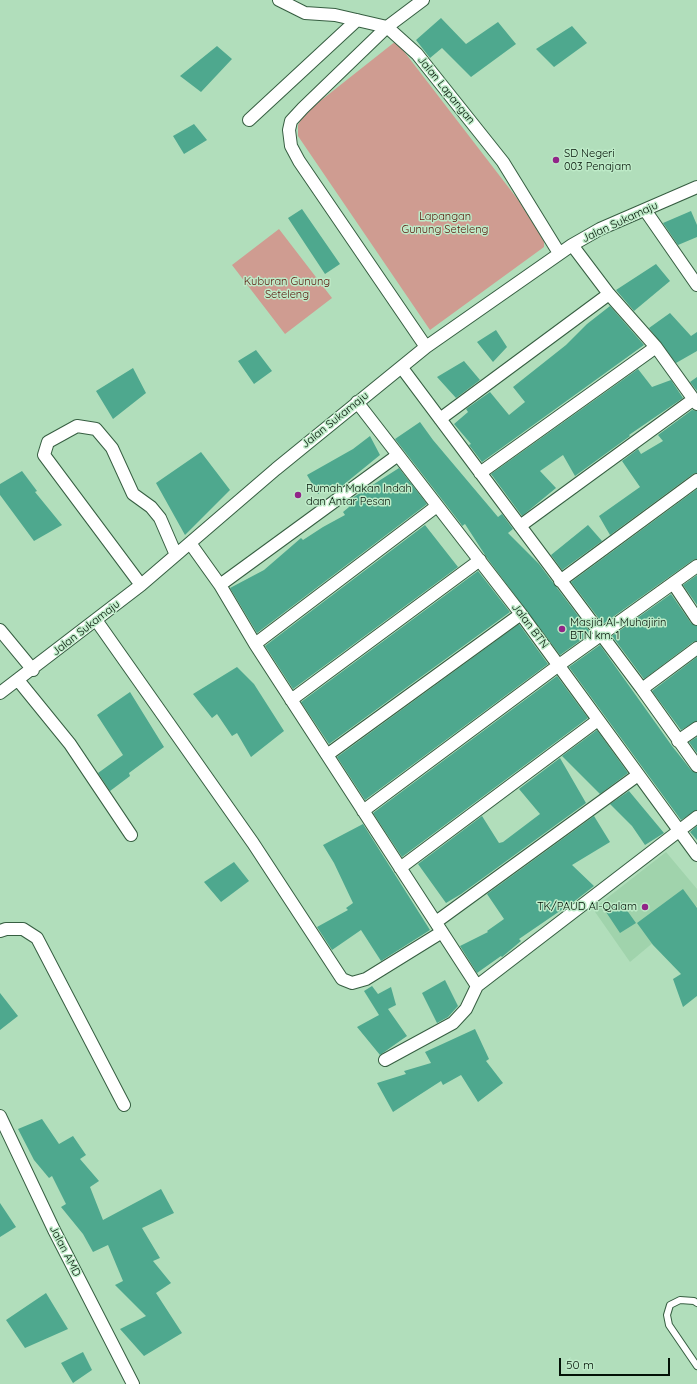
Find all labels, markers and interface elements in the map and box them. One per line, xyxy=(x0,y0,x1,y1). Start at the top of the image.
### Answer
street label: Jalan Lapangan xyxy=(415,53,477,127)
place label: SD Negeri 003 Penajam xyxy=(564,147,631,173)
marker: SD Negeri 003 Penajam xyxy=(551,155,561,165)
street label: Jalan Sukamaju xyxy=(580,199,660,245)
park label: Lapangan Gunung Seteleng xyxy=(402,210,488,236)
park label: Kuburan Gunung Seteleng xyxy=(244,275,330,301)
street label: Jalan Sukamaju xyxy=(299,389,371,451)
place label: Rumah Makan Indah dan Antar Pesan xyxy=(306,482,412,508)
marker: Rumah Makan Indah dan Antar Pesan xyxy=(293,490,303,500)
street label: Jalan Sukamaju xyxy=(49,597,123,659)
street label: Jalan BTN xyxy=(509,601,551,651)
place label: Masjid Al-Muhajirin BTN km. 1 xyxy=(570,616,666,642)
marker: Masjid Al-Muhajirin BTN km. 1 xyxy=(557,624,567,634)
place label: TK/PAUD Al-Qalam xyxy=(537,900,637,914)
marker: TK/PAUD Al-Qalam xyxy=(640,902,650,912)
street label: Jalan AMD xyxy=(46,1223,84,1279)
scale bar xyxy=(561,1350,672,1376)
text: 50 m xyxy=(566,1357,594,1372)

